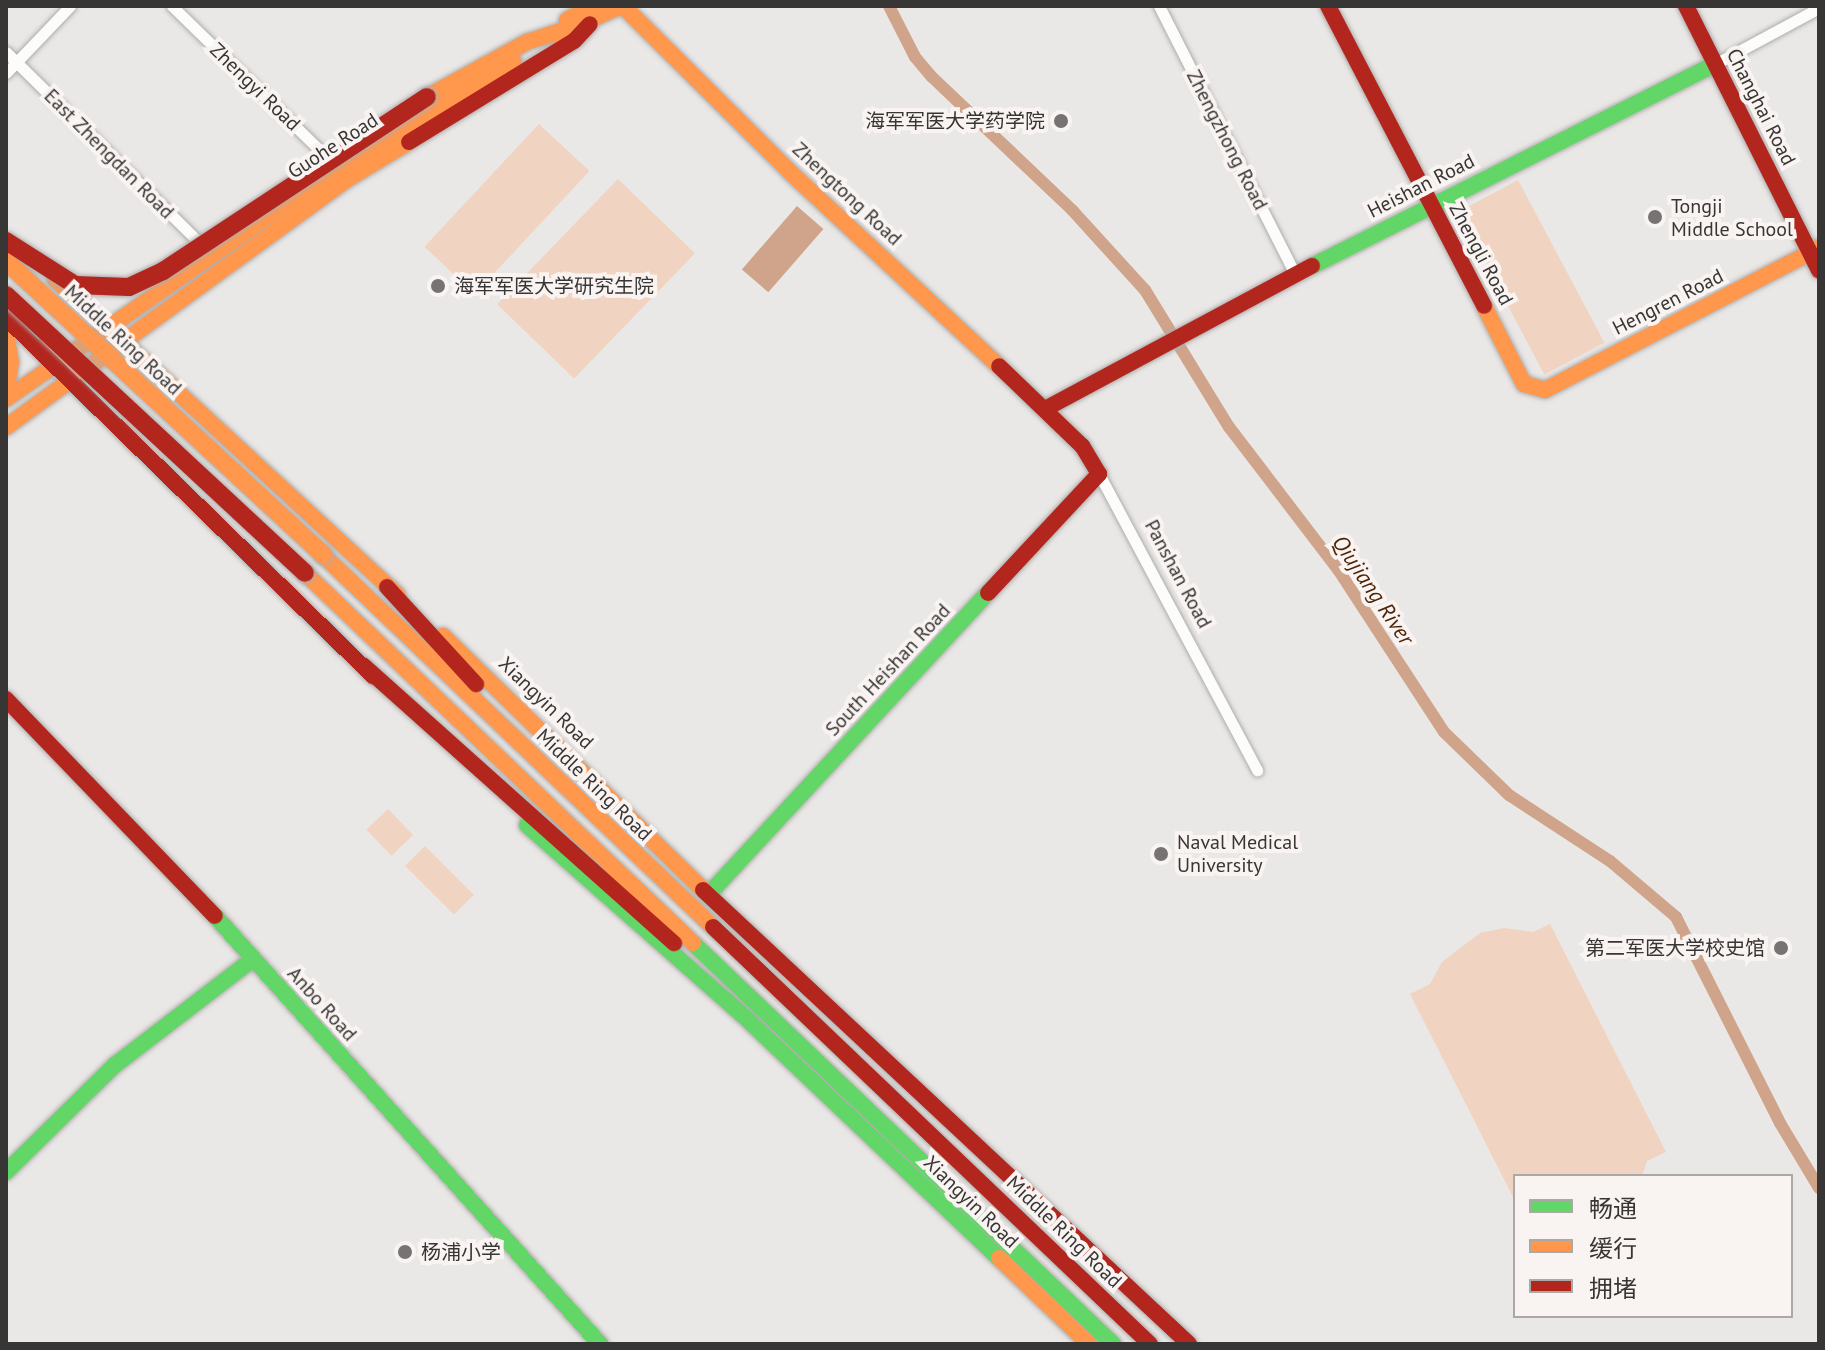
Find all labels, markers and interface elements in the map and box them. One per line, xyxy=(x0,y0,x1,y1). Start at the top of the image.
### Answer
street label: Zhengyi Road xyxy=(205,38,305,136)
street label: Changhai Road xyxy=(1721,45,1801,169)
street label: Zhengzhong Road xyxy=(1181,66,1273,214)
street label: East Zhengdan Road xyxy=(39,84,179,224)
street label: Guohe Road xyxy=(283,108,383,184)
place label: 海军军医大学药学院 xyxy=(865,109,1045,133)
marker: 海军军医大学药学院 xyxy=(1052,112,1070,130)
street label: Zhengtong Road xyxy=(788,137,906,251)
street label: Heishan Road xyxy=(1363,149,1479,223)
place label: Tongji Middle School xyxy=(1671,194,1793,241)
street label: Zhengli Road xyxy=(1444,199,1518,309)
marker: Tongji Middle School xyxy=(1646,208,1664,226)
street label: Hengren Road xyxy=(1609,264,1727,340)
place label: 海军军医大学研究生院 xyxy=(454,274,654,298)
marker: 海军军医大学研究生院 xyxy=(429,277,447,295)
street label: Middle Ring Road xyxy=(60,280,186,400)
street label: Panshan Road xyxy=(1139,516,1217,632)
water label: Qiujiang River xyxy=(1327,530,1419,650)
street label: South Heishan Road xyxy=(821,599,955,741)
street label: Xiangyin Road xyxy=(494,652,598,754)
street label: Middle Ring Road xyxy=(531,724,657,846)
place label: Naval Medical University xyxy=(1177,830,1298,877)
marker: Naval Medical University xyxy=(1152,845,1170,863)
place label: 第二军医大学校史馆 xyxy=(1585,936,1765,960)
marker: 第二军医大学校史馆 xyxy=(1772,939,1790,957)
street label: Anbo Road xyxy=(282,962,362,1046)
street label: Xiangyin Road xyxy=(919,1151,1023,1253)
street label: Middle Ring Road xyxy=(1001,1171,1127,1293)
legend xyxy=(1513,1174,1793,1318)
text: 畅通 xyxy=(1589,1193,1637,1224)
text: 缓行 xyxy=(1589,1233,1637,1264)
place label: 杨浦小学 xyxy=(421,1240,501,1264)
marker: 杨浦小学 xyxy=(396,1243,414,1261)
text: 拥堵 xyxy=(1589,1273,1637,1304)

